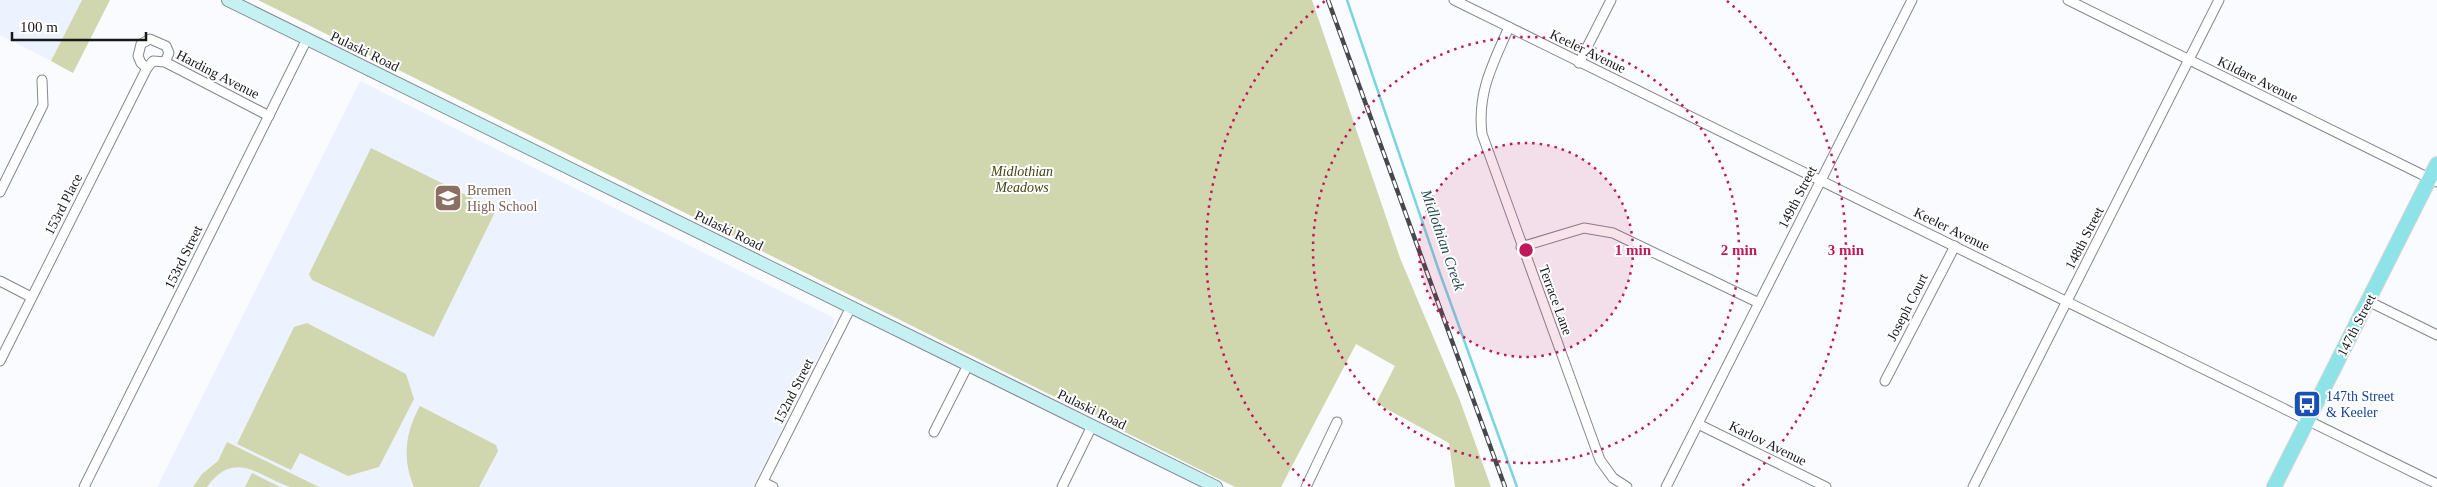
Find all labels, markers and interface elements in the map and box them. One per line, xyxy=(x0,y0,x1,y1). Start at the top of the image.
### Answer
scale bar xyxy=(12,10,146,42)
text: 100 m xyxy=(20,19,58,35)
street label: Keeler Avenue xyxy=(1547,27,1628,76)
street label: Pulaski Road xyxy=(328,28,401,74)
street label: Harding Avenue xyxy=(174,47,262,102)
street label: Kildare Avenue xyxy=(2215,54,2300,105)
street label: 149th Street xyxy=(1775,163,1820,231)
park label: Midlothian Meadows xyxy=(990,164,1053,195)
street label: 153rd Place xyxy=(42,171,85,237)
school or university icon: Bremen High School xyxy=(433,183,463,213)
place label: Bremen High School xyxy=(467,183,538,214)
water label: Midlothian Creek xyxy=(1418,186,1468,293)
street label: 148th Street xyxy=(2062,204,2107,272)
street label: Keeler Avenue xyxy=(1911,205,1992,254)
street label: Pulaski Road xyxy=(692,207,765,253)
street label: 153rd Street xyxy=(162,223,205,291)
centre of rings xyxy=(1517,241,1535,259)
text: 1 min xyxy=(1615,242,1652,258)
text: 2 min xyxy=(1721,242,1758,258)
text: 3 min xyxy=(1828,242,1865,258)
street label: Terrace Lane xyxy=(1536,263,1575,337)
street label: Joseph Court xyxy=(1884,271,1931,343)
street label: 147th Street xyxy=(2334,291,2379,359)
street label: 152nd Street xyxy=(771,356,816,426)
street label: Pulaski Road xyxy=(1055,386,1128,432)
bus stop icon: 147th Street & Keeler xyxy=(2292,389,2322,419)
place label: 147th Street & Keeler xyxy=(2326,389,2394,420)
street label: Karlov Avenue xyxy=(1727,418,1809,469)

